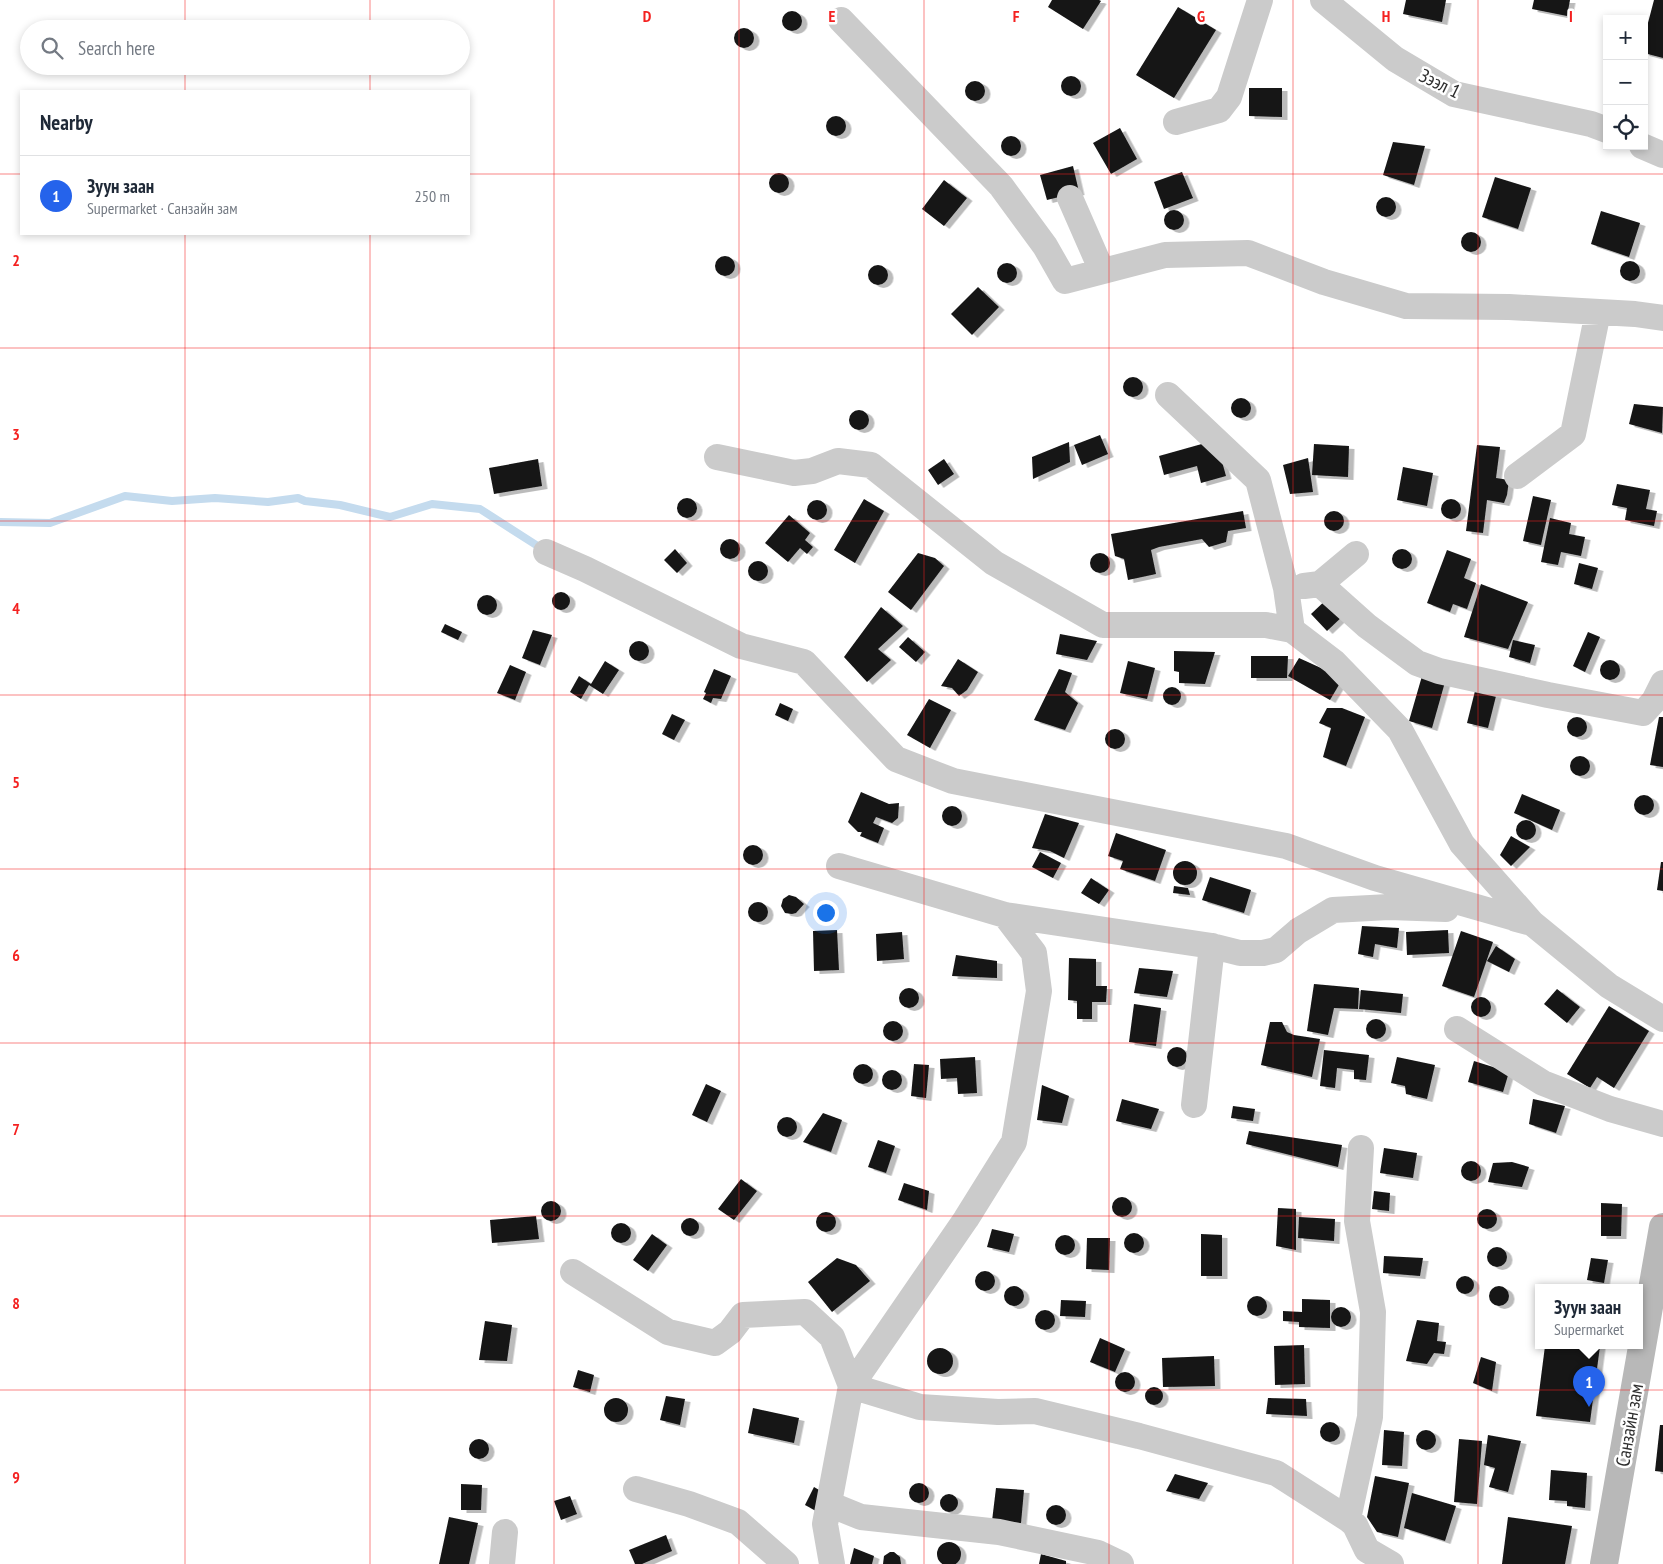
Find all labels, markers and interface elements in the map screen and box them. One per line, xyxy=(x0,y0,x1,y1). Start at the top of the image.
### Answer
text: D xyxy=(643,6,652,26)
text: E xyxy=(829,6,836,26)
text: F xyxy=(1013,6,1020,26)
text: G xyxy=(1197,6,1205,26)
text: H xyxy=(1382,6,1390,26)
text: I xyxy=(1569,6,1573,26)
map controls xyxy=(1603,15,1648,150)
button: + xyxy=(1603,15,1648,60)
search box xyxy=(20,20,470,75)
icon: search xyxy=(38,34,66,62)
text: Search here xyxy=(78,36,155,60)
button: − xyxy=(1603,60,1648,105)
street label: Зээл 1 xyxy=(1416,63,1464,103)
button: locate xyxy=(1603,105,1648,150)
text: Nearby xyxy=(40,109,93,136)
text: Зуун заан xyxy=(87,174,154,198)
text: 1 xyxy=(52,186,60,206)
text: 250 m xyxy=(415,186,450,206)
text: Supermarket · Санзайн зам xyxy=(87,198,238,218)
text: 2 xyxy=(12,250,20,270)
text: 3 xyxy=(12,424,20,444)
text: 4 xyxy=(12,598,20,618)
text: 5 xyxy=(12,772,20,792)
your location xyxy=(813,900,839,926)
text: 6 xyxy=(12,945,20,965)
text: 7 xyxy=(12,1119,20,1139)
popup xyxy=(1535,1284,1643,1349)
text: 8 xyxy=(12,1293,20,1313)
text: Зуун заан xyxy=(1554,1295,1621,1319)
text: Supermarket xyxy=(1554,1319,1624,1339)
pin: 1 xyxy=(1573,1366,1605,1407)
street label: Санзайн зам xyxy=(1610,1382,1648,1468)
text: 9 xyxy=(12,1467,20,1487)

